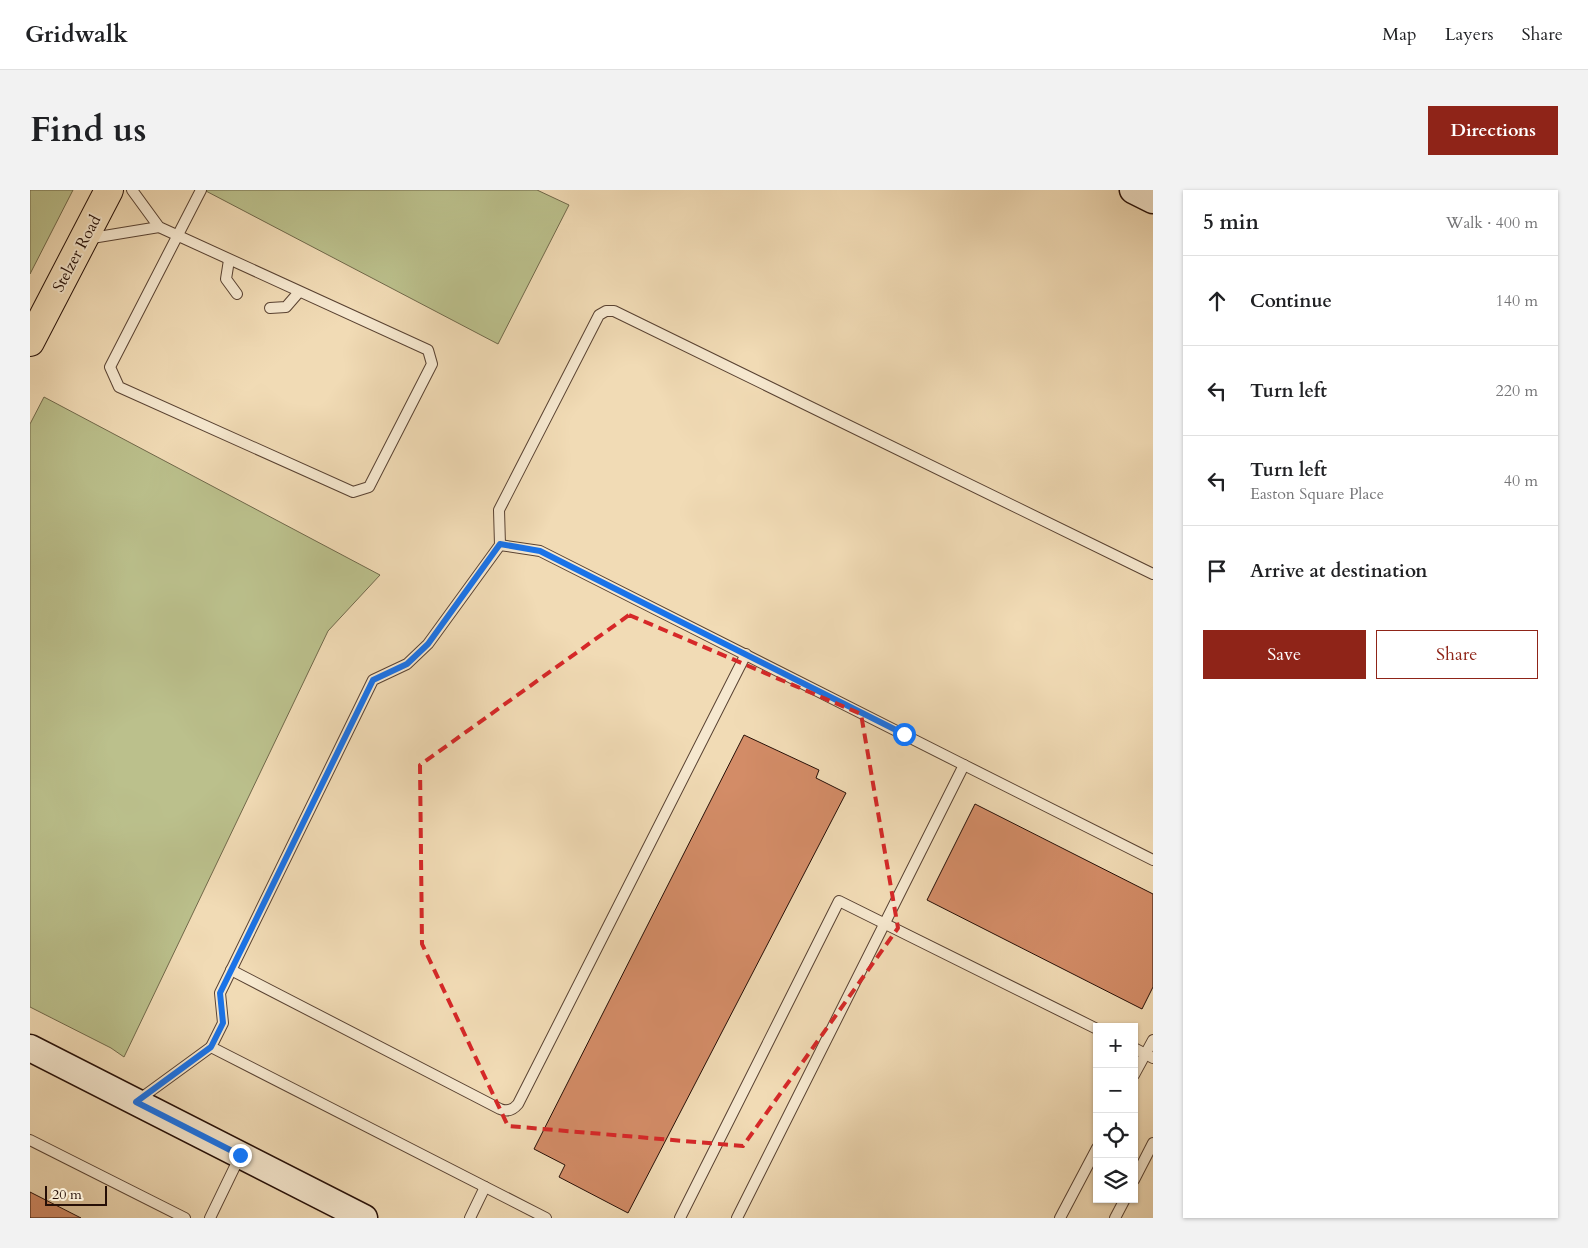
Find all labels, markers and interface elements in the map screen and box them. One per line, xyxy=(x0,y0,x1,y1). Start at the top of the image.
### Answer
text: Gridwalk xyxy=(25,18,128,51)
text: Map xyxy=(1382,22,1417,47)
text: Layers xyxy=(1445,22,1494,47)
text: Share xyxy=(1522,22,1563,47)
text: Find us xyxy=(30,106,146,154)
button: Directions xyxy=(1428,106,1558,155)
text: 5 min xyxy=(1203,208,1259,237)
street label: Stelzer Road xyxy=(47,211,107,296)
text: Walk · 400 m xyxy=(1446,212,1538,234)
icon: ahead xyxy=(1203,287,1231,315)
text: Continue xyxy=(1250,288,1332,314)
text: 140 m xyxy=(1496,290,1538,312)
icon: left xyxy=(1203,377,1231,405)
text: Turn left xyxy=(1250,378,1327,404)
text: 220 m xyxy=(1496,380,1538,402)
text: Turn left xyxy=(1250,457,1327,483)
icon: left xyxy=(1203,467,1231,495)
text: 40 m xyxy=(1504,470,1538,492)
text: Easton Square Place xyxy=(1250,483,1384,505)
icon: arrive xyxy=(1203,557,1231,585)
text: Arrive at destination xyxy=(1250,558,1427,584)
button: Save xyxy=(1203,630,1366,679)
button: Share xyxy=(1376,630,1538,679)
route start xyxy=(893,723,916,746)
map controls xyxy=(1093,1023,1138,1203)
button: + xyxy=(1093,1023,1138,1068)
button: − xyxy=(1093,1068,1138,1113)
button: locate xyxy=(1093,1113,1138,1158)
route end xyxy=(229,1144,252,1167)
button: layers xyxy=(1093,1158,1138,1203)
scale bar xyxy=(45,1183,108,1206)
text: 20 m xyxy=(52,1185,82,1204)

